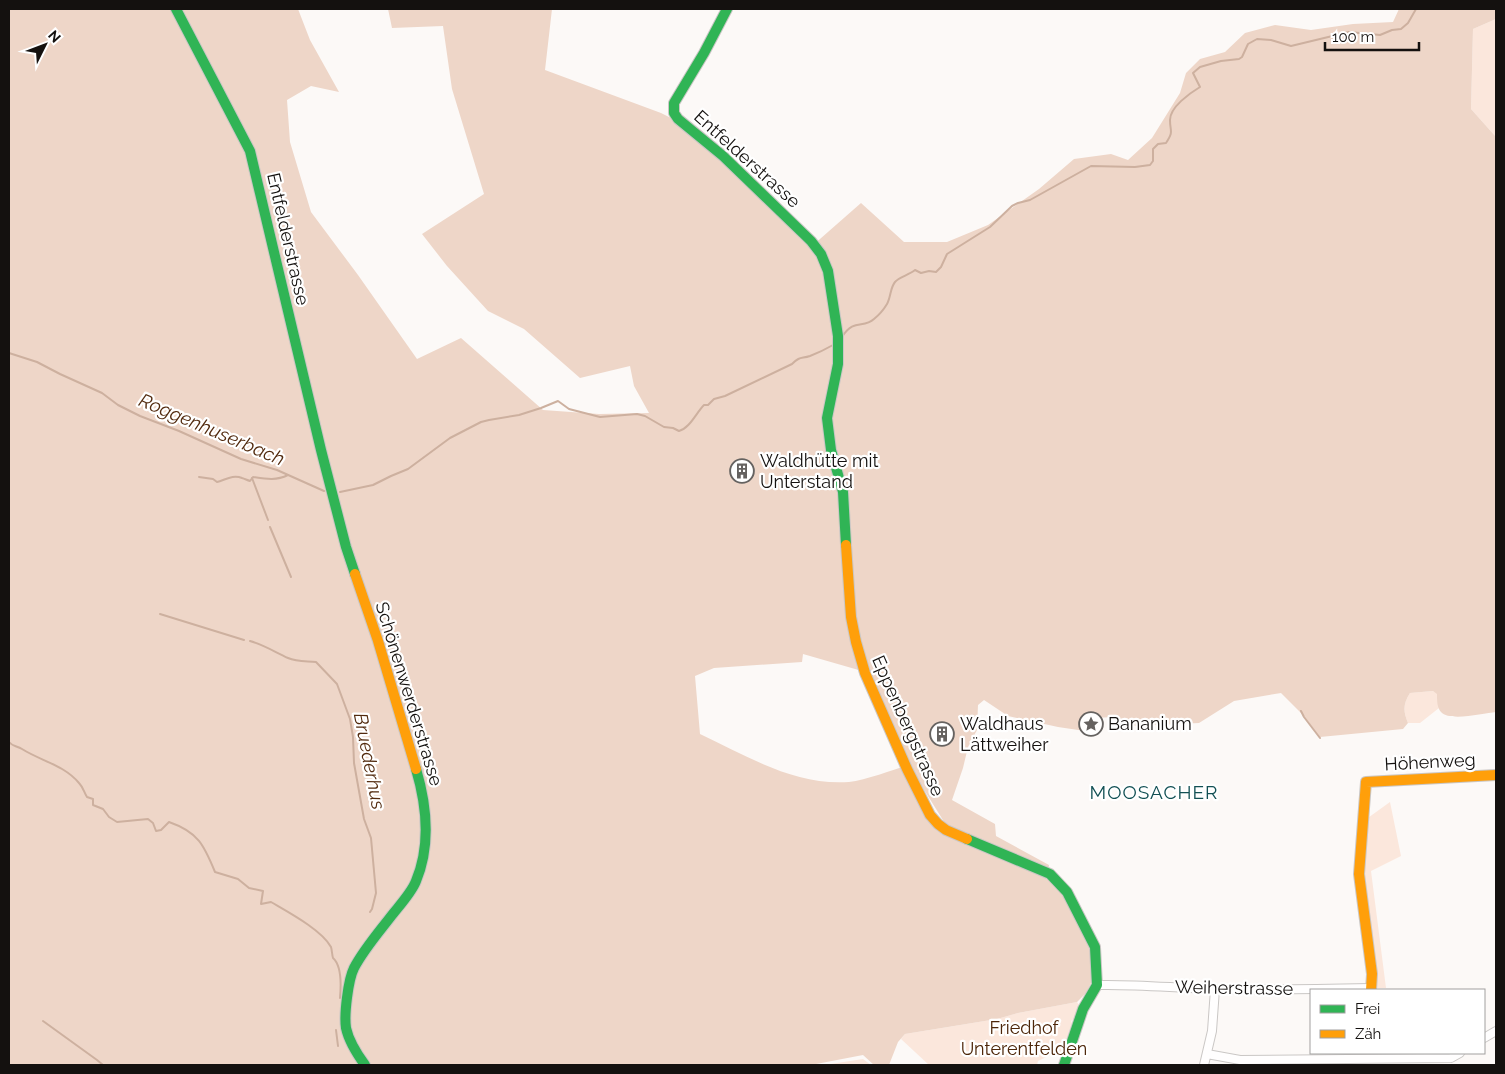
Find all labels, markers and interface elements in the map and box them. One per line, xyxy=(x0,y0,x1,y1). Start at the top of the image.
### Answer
north arrow xyxy=(20,20,70,70)
scale bar xyxy=(1325,20,1419,52)
text: N xyxy=(45,27,64,46)
text: 100 m xyxy=(1332,28,1374,46)
street label: Entfelderstrasse xyxy=(690,106,805,212)
street label: Entfelderstrasse xyxy=(263,171,314,308)
water label: Roggenhuserbach xyxy=(136,388,288,470)
place label: Waldhütte mit Unterstand xyxy=(760,450,879,492)
building icon: Waldhütte mit Unterstand xyxy=(729,458,755,484)
street label: Schönenwerderstrasse xyxy=(371,599,448,789)
street label: Eppenbergstrasse xyxy=(868,652,949,800)
water label: Bruederhus xyxy=(350,711,390,811)
place icon: Bananium xyxy=(1078,711,1104,737)
place label: Waldhaus Lättweiher xyxy=(960,713,1049,755)
place label: Bananium xyxy=(1108,713,1192,734)
building icon: Waldhaus Lättweiher xyxy=(929,721,955,747)
street label: Höhenweg xyxy=(1384,749,1476,774)
district label: MOOSACHER xyxy=(1090,781,1218,803)
street label: Weiherstrasse xyxy=(1175,976,1294,999)
legend xyxy=(1310,989,1485,1054)
text: Frei xyxy=(1355,1000,1380,1018)
park label: Friedhof Unterentfelden xyxy=(961,1017,1087,1059)
text: Zäh xyxy=(1355,1025,1381,1043)

